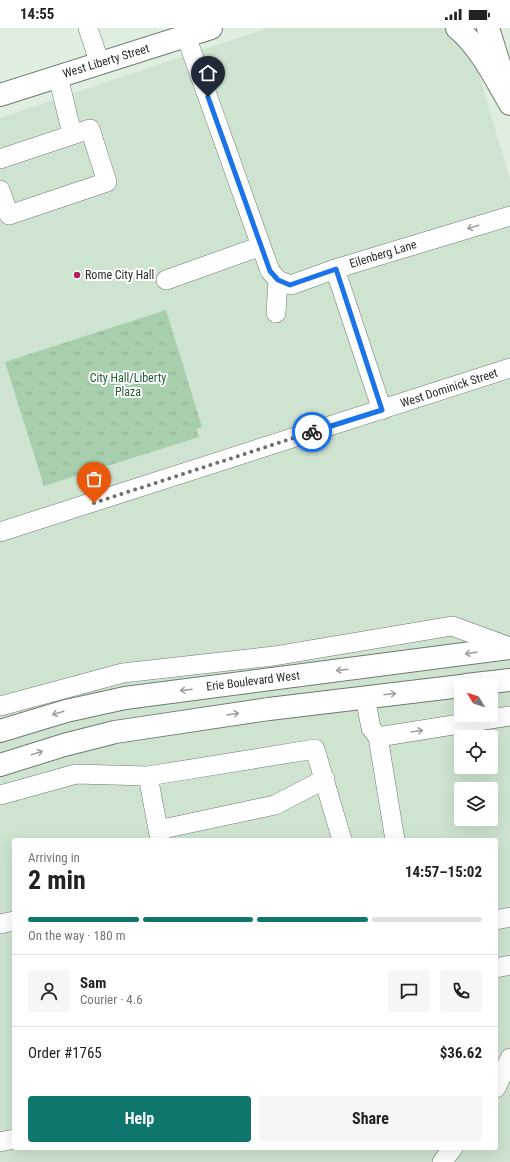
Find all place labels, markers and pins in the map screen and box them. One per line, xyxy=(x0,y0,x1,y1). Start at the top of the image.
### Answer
pin xyxy=(191,56,225,97)
place label: Rome City Hall xyxy=(85,268,154,282)
marker: Rome City Hall xyxy=(72,270,82,280)
pin xyxy=(77,462,111,503)

